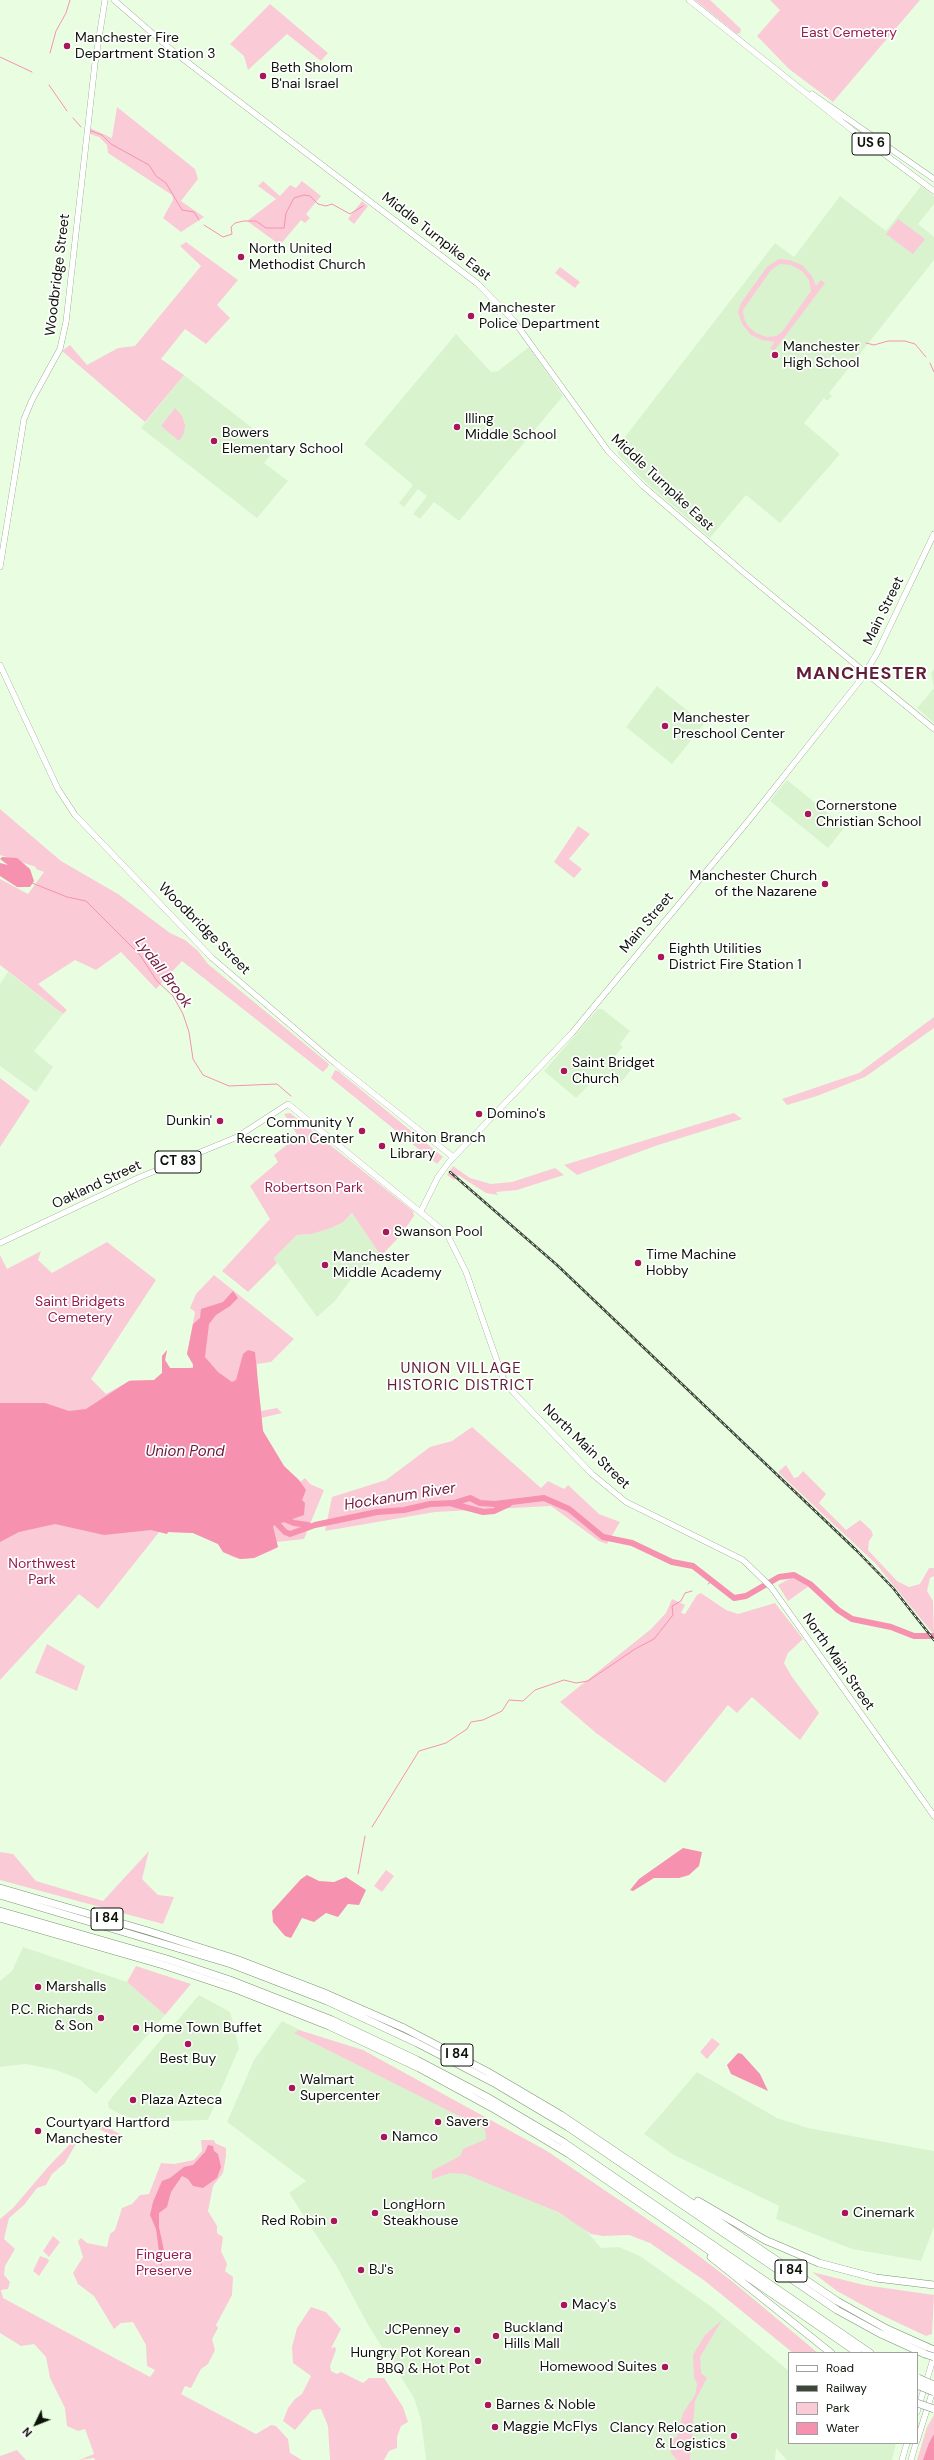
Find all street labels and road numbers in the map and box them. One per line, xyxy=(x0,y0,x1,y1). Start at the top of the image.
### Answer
road number: US 6 xyxy=(852,133,890,155)
street label: Middle Turnpike East xyxy=(378,189,494,285)
street label: Woodbridge Street xyxy=(42,213,74,337)
street label: Middle Turnpike East xyxy=(607,431,717,535)
street label: Main Street xyxy=(860,574,908,648)
street label: Woodbridge Street xyxy=(155,880,253,978)
street label: Main Street xyxy=(617,889,677,957)
road number: CT 83 xyxy=(155,1151,201,1173)
street label: Oakland Street xyxy=(50,1157,144,1213)
street label: North Main Street xyxy=(539,1401,633,1493)
street label: North Main Street xyxy=(798,1610,878,1714)
road number: I 84 xyxy=(91,1908,123,1930)
road number: I 84 xyxy=(441,2044,473,2066)
road number: I 84 xyxy=(775,2260,807,2282)

